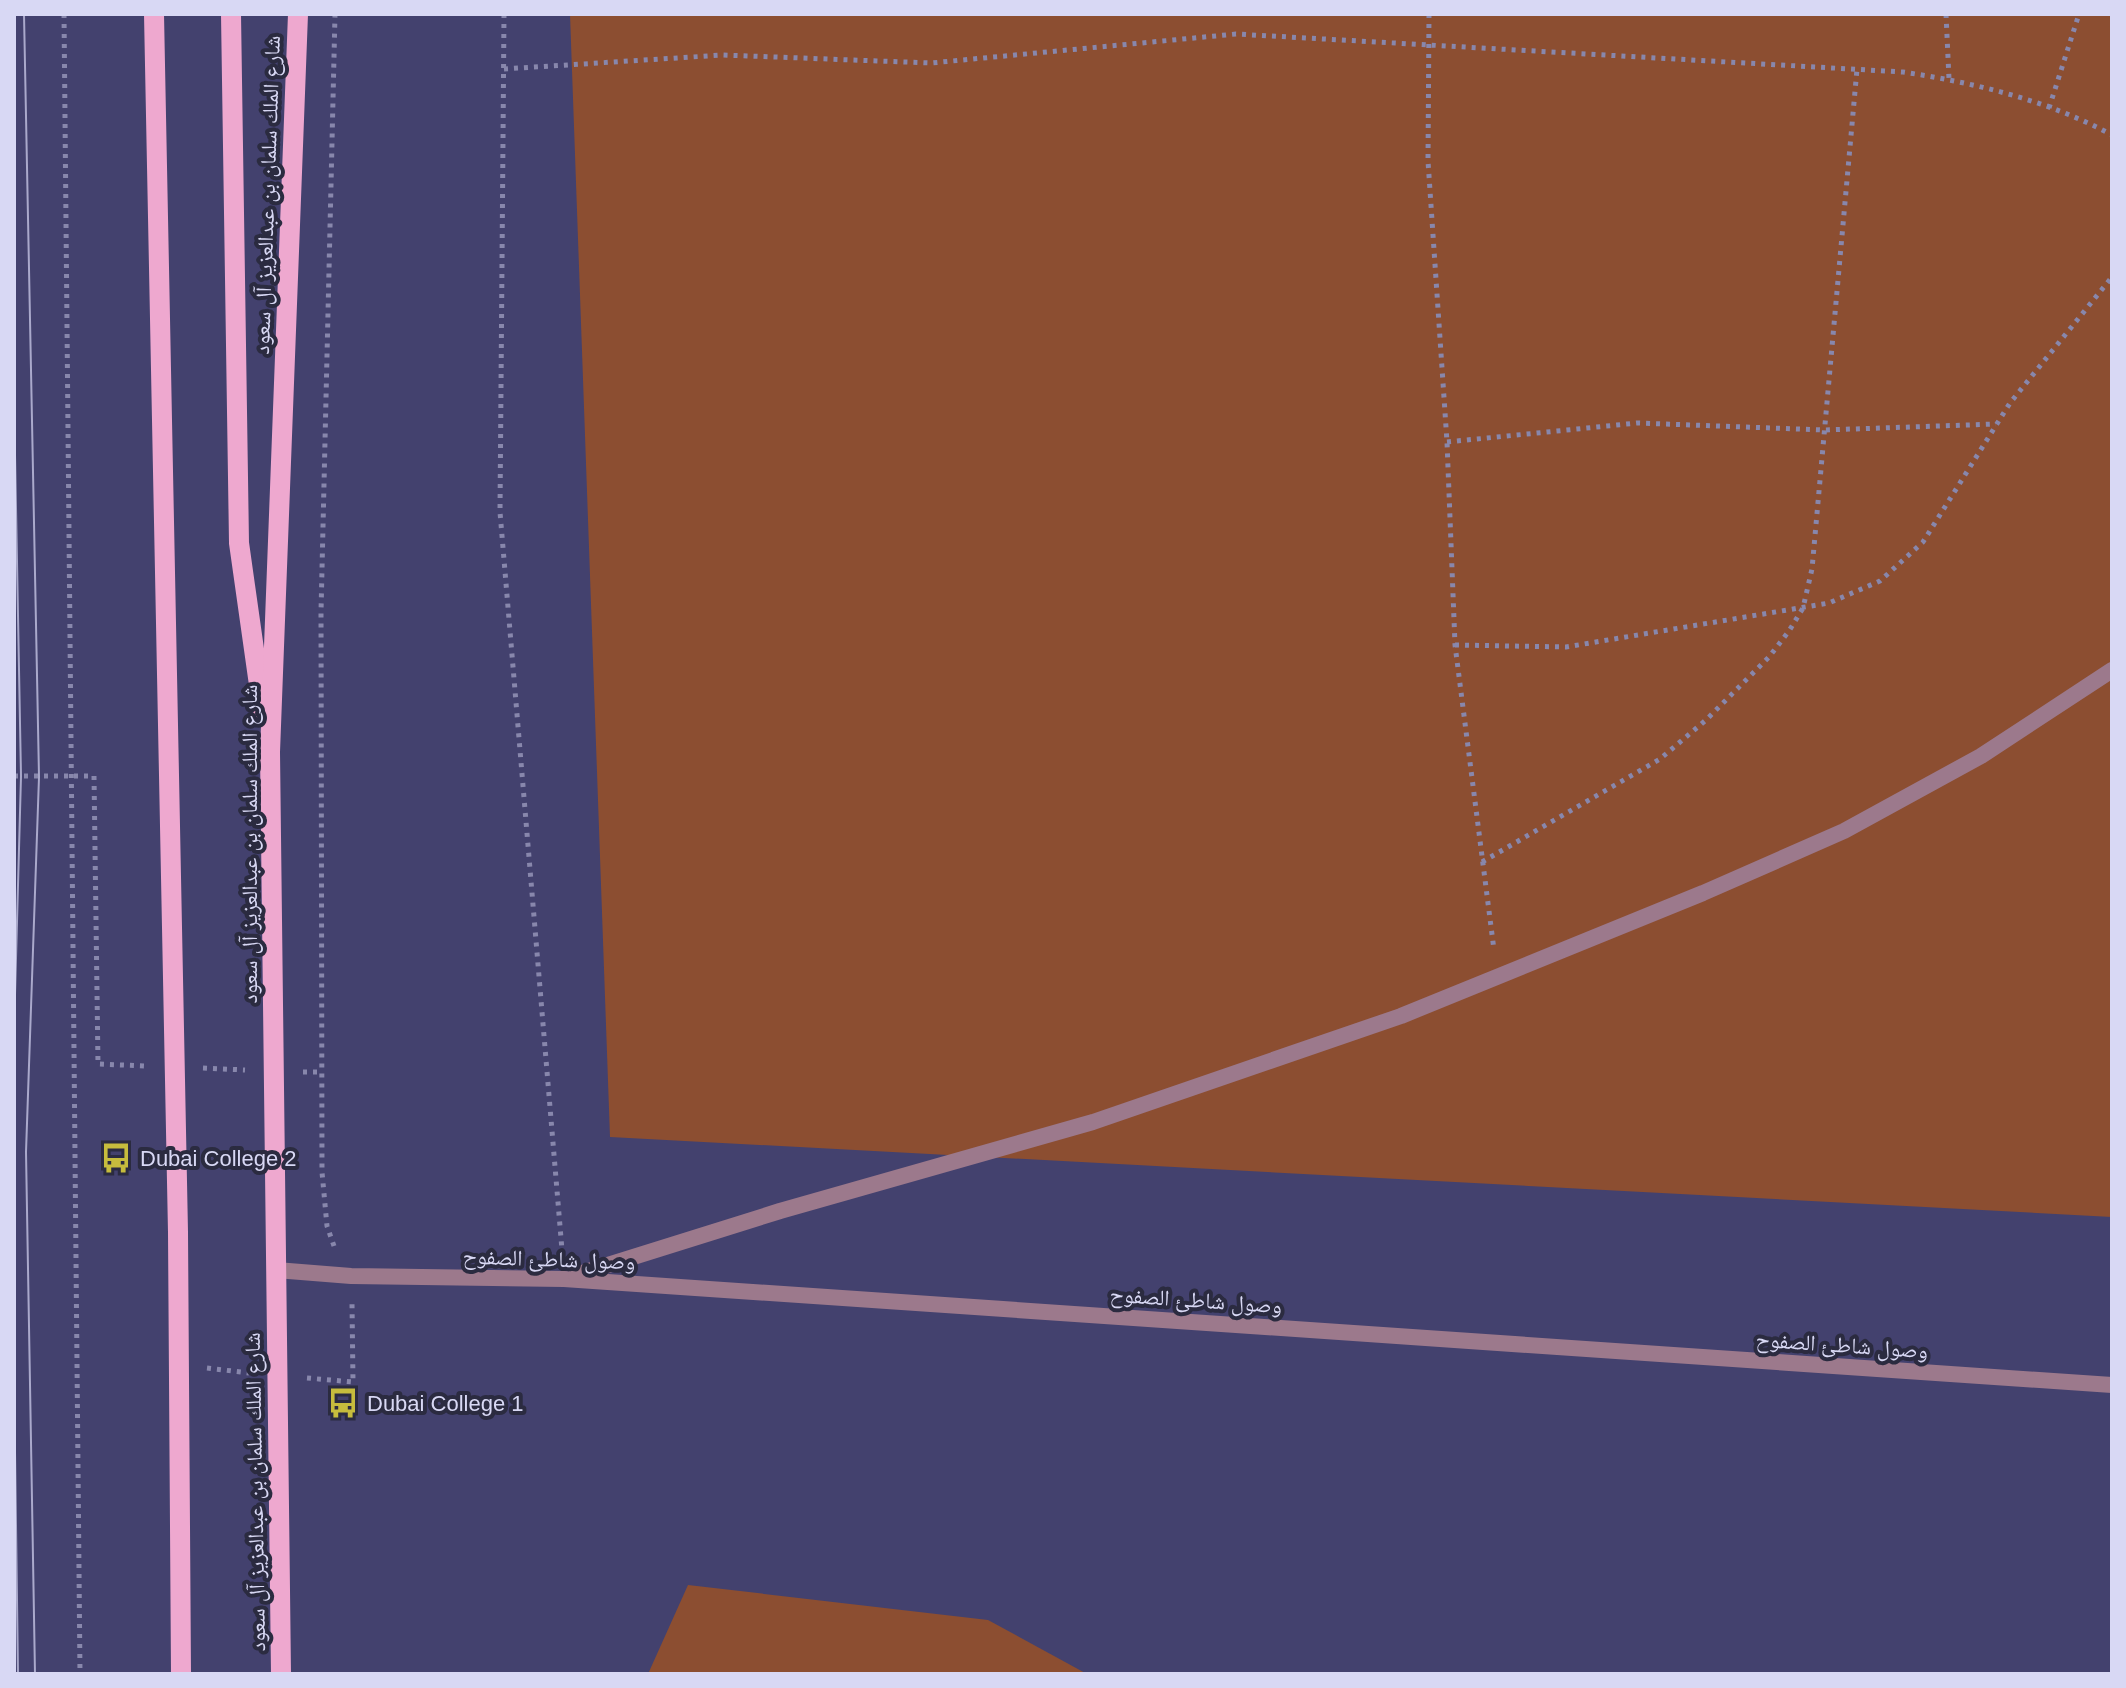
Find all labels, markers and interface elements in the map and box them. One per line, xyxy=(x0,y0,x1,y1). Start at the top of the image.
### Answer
street label: شارع الملك سلمان بن عبدالعزيز آل سعود xyxy=(249,35,286,355)
street label: شارع الملك سلمان بن عبدالعزيز آل سعود xyxy=(237,684,263,1004)
bus stop icon: Dubai College 2 xyxy=(99,1141,133,1175)
place label: Dubai College 2 xyxy=(140,1146,297,1171)
street label: وصول شاطئ الصفوح xyxy=(462,1243,636,1276)
street label: وصول شاطئ الصفوح xyxy=(1109,1282,1283,1319)
street label: وصول شاطئ الصفوح xyxy=(1755,1327,1929,1364)
street label: شارع الملك سلمان بن عبدالعزيز آل سعود xyxy=(240,1332,271,1652)
bus stop icon: Dubai College 1 xyxy=(326,1386,360,1420)
place label: Dubai College 1 xyxy=(367,1391,524,1416)

